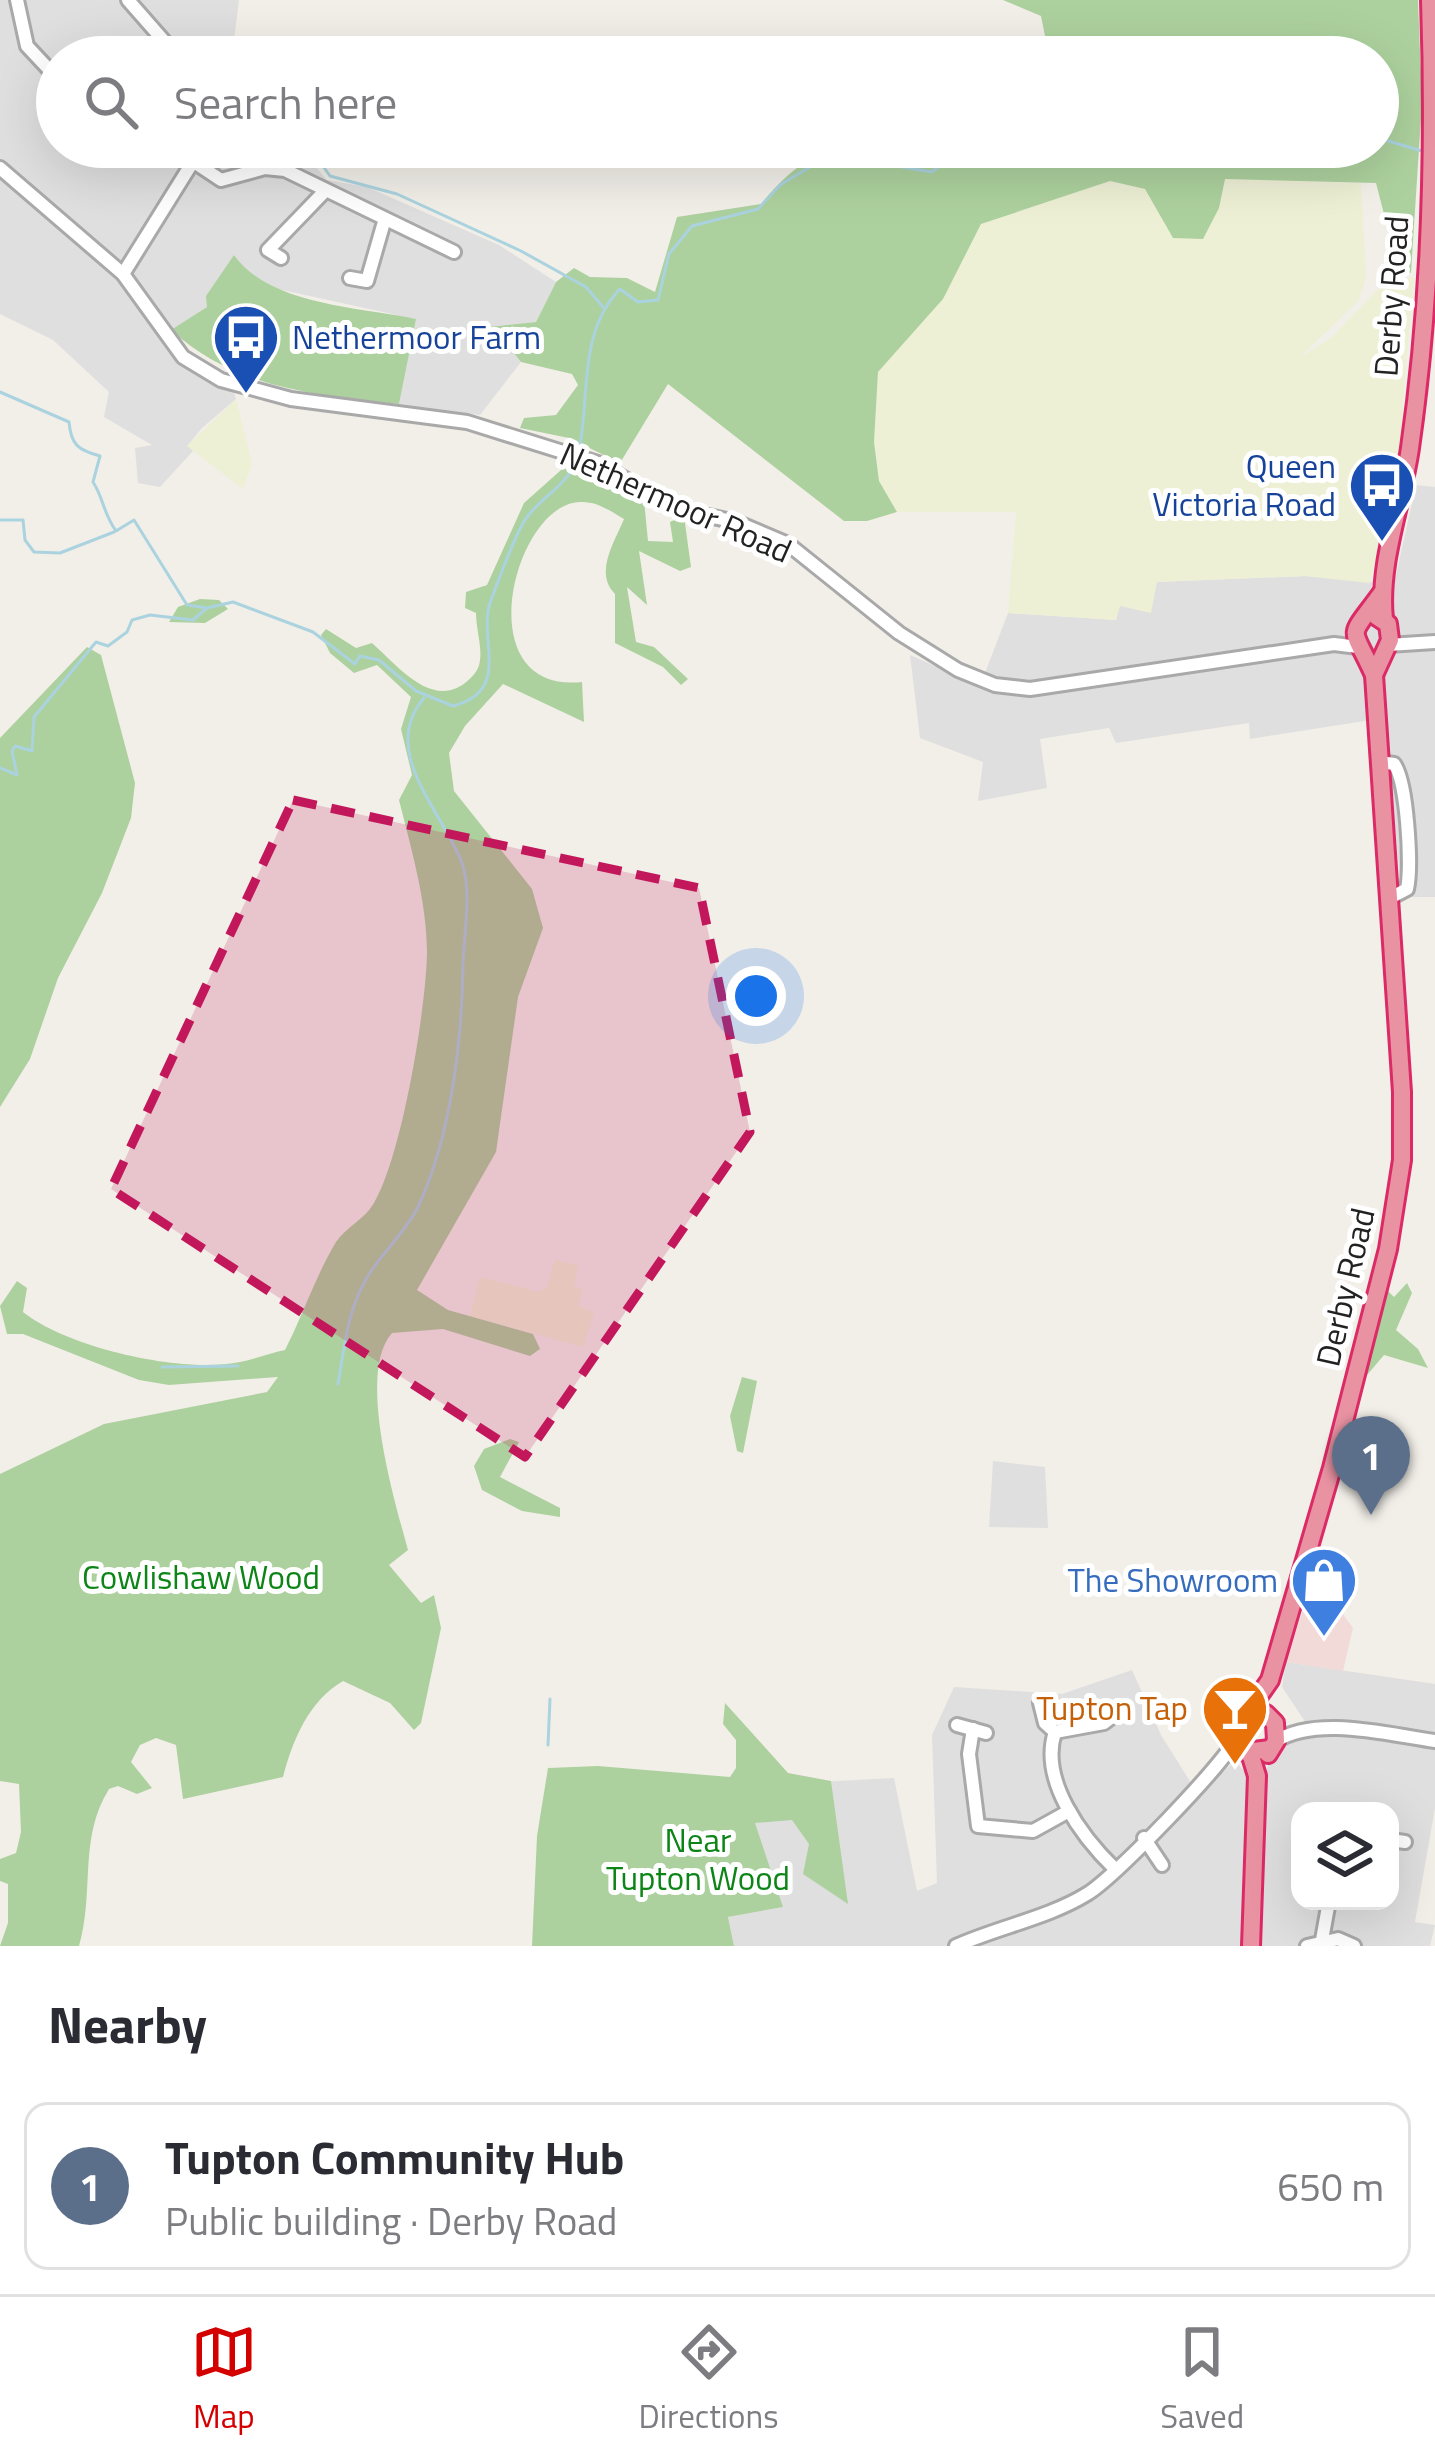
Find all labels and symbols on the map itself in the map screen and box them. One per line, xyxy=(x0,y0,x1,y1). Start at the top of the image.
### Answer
street label: Derby Road xyxy=(1360,214,1422,378)
bus stop icon: Nethermoor Farm xyxy=(211,302,281,396)
place label: Nethermoor Farm xyxy=(292,312,541,362)
street label: Nethermoor Road xyxy=(552,429,800,575)
place label: Queen Victoria Road xyxy=(1152,441,1336,529)
bus stop icon: Queen Victoria Road xyxy=(1347,450,1417,544)
your location xyxy=(726,966,786,1026)
street label: Derby Road xyxy=(1303,1203,1387,1371)
pin: 1 xyxy=(1332,1416,1410,1515)
shop icon: The Showroom xyxy=(1289,1545,1359,1639)
park label: Cowlishaw Wood xyxy=(82,1552,320,1602)
place label: The Showroom xyxy=(1067,1555,1278,1605)
bar icon: Tupton Tap xyxy=(1200,1673,1270,1767)
place label: Tupton Tap xyxy=(1036,1683,1188,1733)
park label: Near Tupton Wood xyxy=(606,1815,790,1903)

